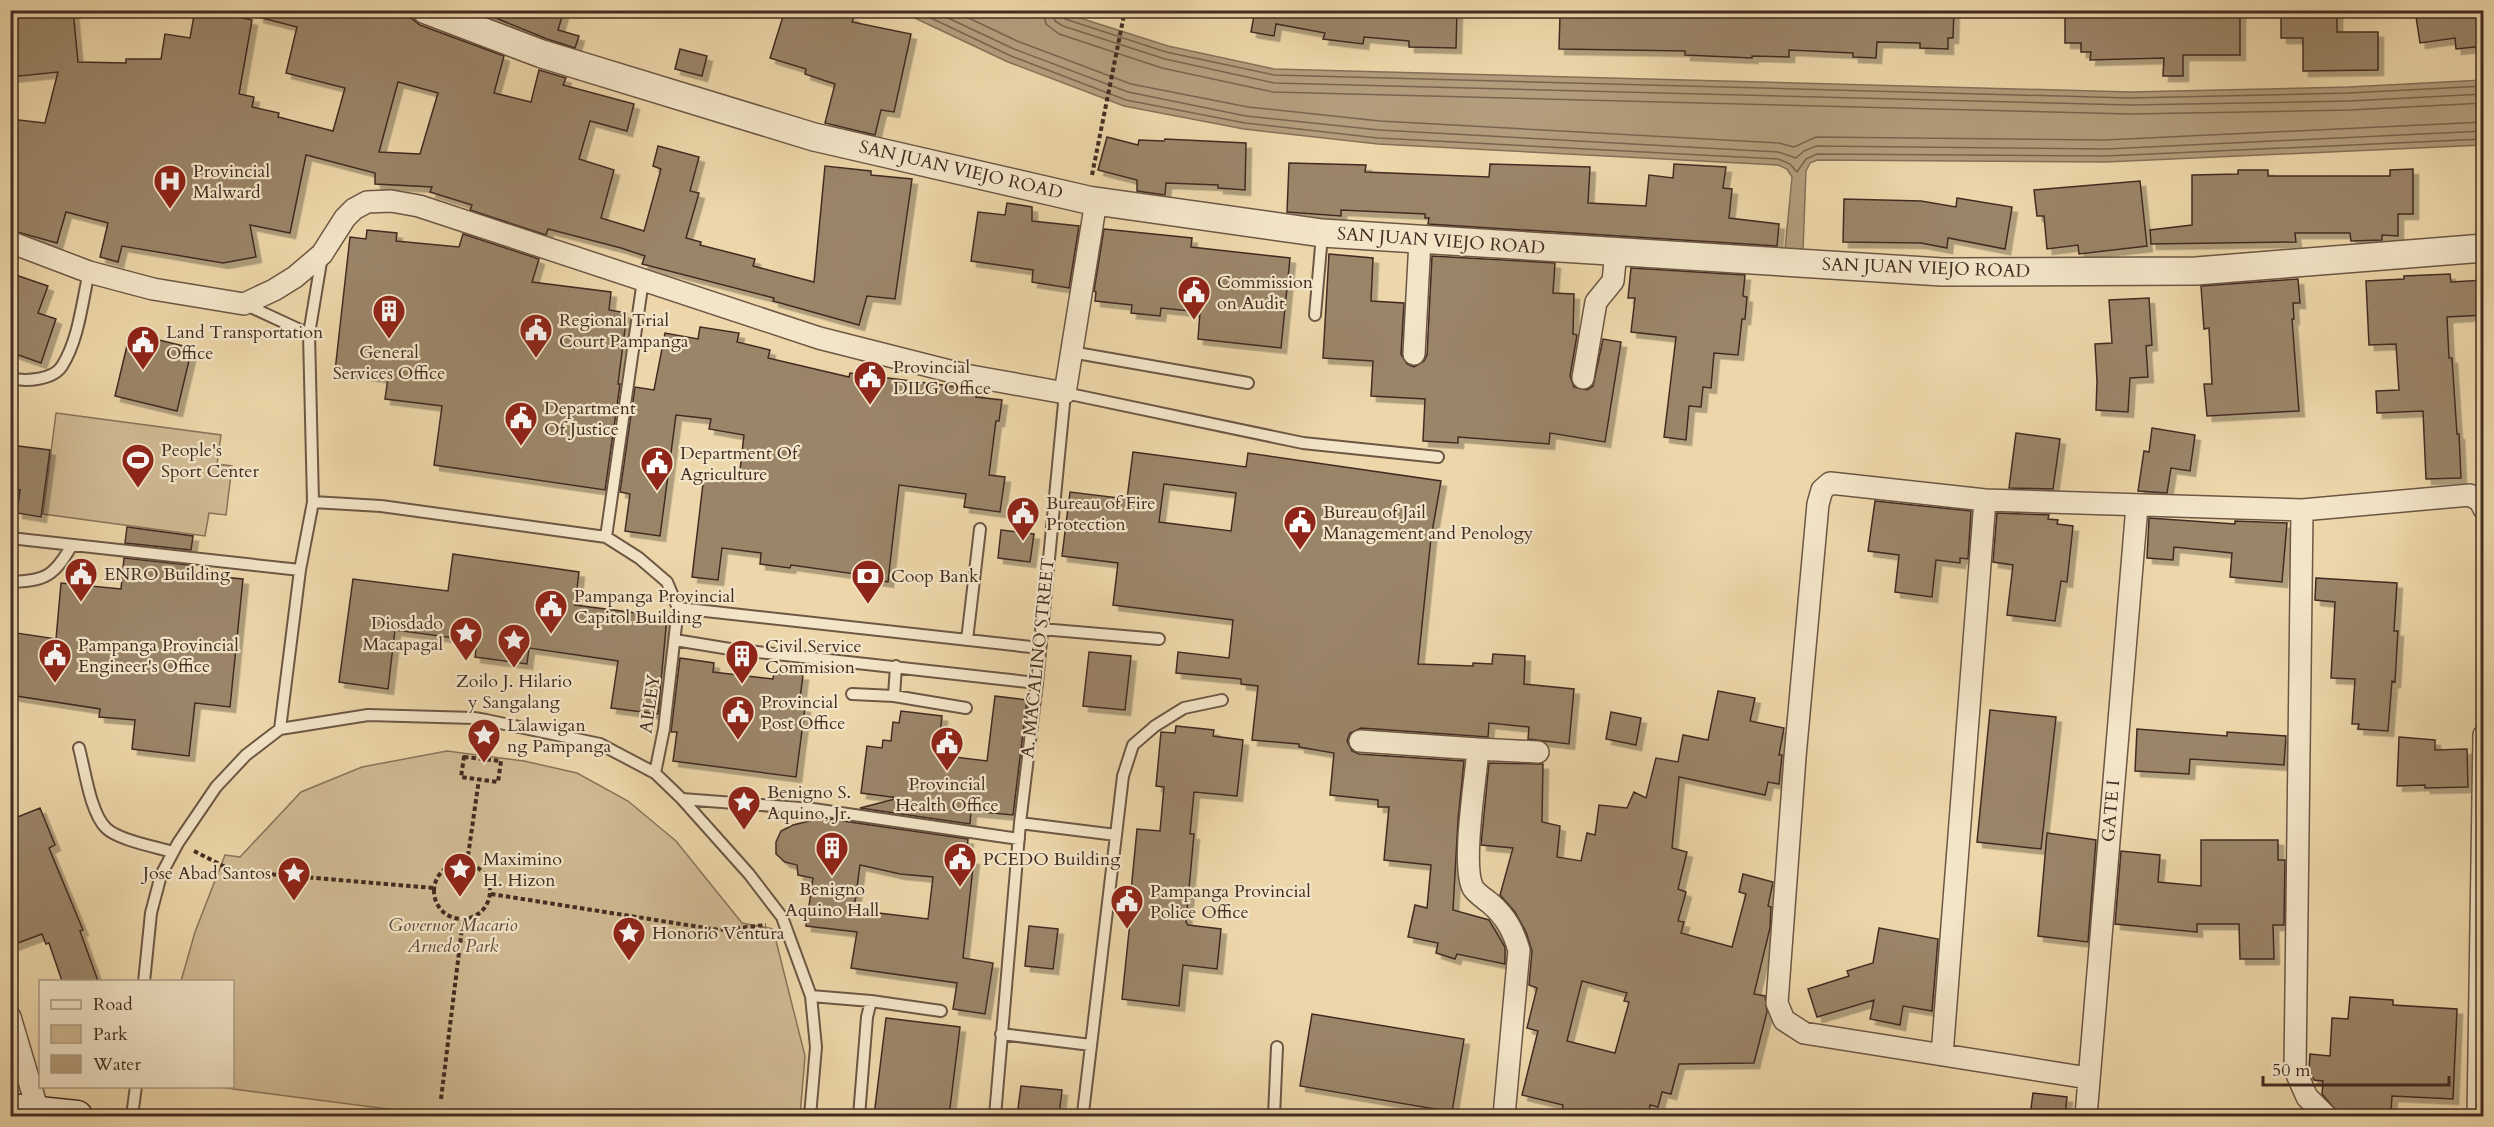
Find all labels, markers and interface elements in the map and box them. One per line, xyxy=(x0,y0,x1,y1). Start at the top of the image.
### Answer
street label: SAN JUAN VIEJO ROAD xyxy=(857,134,1065,206)
place label: Provincial Malward xyxy=(193,159,270,205)
hospital icon: Provincial Malward xyxy=(152,163,188,210)
street label: SAN JUAN VIEJO ROAD xyxy=(1336,221,1546,261)
street label: SAN JUAN VIEJO ROAD xyxy=(1822,252,2030,284)
place label: Commission on Audit xyxy=(1217,270,1314,316)
public building icon: Commission on Audit xyxy=(1176,274,1212,321)
building icon: General Services Office xyxy=(371,293,407,340)
place label: Regional Trial Court Pampanga xyxy=(559,308,689,354)
public building icon: Regional Trial Court Pampanga xyxy=(518,312,554,359)
place label: Land Transportation Office xyxy=(166,320,324,366)
public building icon: Land Transportation Office xyxy=(125,324,161,371)
place label: General Services Office xyxy=(333,340,445,386)
place label: Provincial DILG Office xyxy=(893,355,991,401)
public building icon: Provincial DILG Office xyxy=(852,359,888,406)
place label: Department Of Justice xyxy=(544,396,636,442)
public building icon: Department Of Justice xyxy=(503,400,539,447)
place label: People's Sport Center xyxy=(161,438,259,484)
place label: Department Of Agriculture xyxy=(680,441,801,487)
sports icon: People's Sport Center xyxy=(120,442,156,489)
public building icon: Department Of Agriculture xyxy=(639,445,675,492)
place label: Bureau of Fire Protection xyxy=(1046,491,1155,537)
public building icon: Bureau of Fire Protection xyxy=(1005,495,1041,542)
place label: Bureau of Jail Management and Penology xyxy=(1323,500,1534,546)
public building icon: Bureau of Jail Management and Penology xyxy=(1282,504,1318,551)
public building icon: ENRO Building xyxy=(63,556,99,603)
street label: A. MACALINO STREET xyxy=(1015,557,1061,759)
bank icon: Coop Bank xyxy=(850,558,886,605)
place label: ENRO Building xyxy=(104,562,231,587)
place label: Coop Bank xyxy=(891,564,979,589)
place label: Pampanga Provincial Capitol Building xyxy=(574,584,735,630)
public building icon: Pampanga Provincial Capitol Building xyxy=(533,588,569,635)
place label: Diosdado Macapagal xyxy=(362,611,443,657)
place icon: Diosdado Macapagal xyxy=(448,615,484,662)
place icon: Zoilo J. Hilario y Sangalang xyxy=(496,622,532,669)
place label: Pampanga Provincial Engineer's Office xyxy=(78,633,239,679)
place label: Civil Service Commision xyxy=(765,634,862,680)
public building icon: Pampanga Provincial Engineer's Office xyxy=(37,637,73,684)
building icon: Civil Service Commision xyxy=(724,638,760,685)
place label: Zoilo J. Hilario y Sangalang xyxy=(456,669,572,715)
street label: ALLEY xyxy=(634,672,667,735)
place label: Provincial Post Office xyxy=(761,690,845,736)
public building icon: Provincial Post Office xyxy=(720,694,756,741)
place label: Lalawigan ng Pampanga xyxy=(507,713,611,759)
place icon: Lalawigan ng Pampanga xyxy=(466,717,502,764)
public building icon: Provincial Health Office xyxy=(929,725,965,772)
place label: Provincial Health Office xyxy=(895,772,999,818)
street label: GATE I xyxy=(2096,779,2126,843)
place label: Benigno S. Aquino, Jr. xyxy=(767,780,851,826)
place icon: Benigno S. Aquino, Jr. xyxy=(726,784,762,831)
building icon: Benigno Aquino Hall xyxy=(814,830,850,877)
public building icon: PCEDO Building xyxy=(942,841,978,888)
place label: Maximino H. Hizon xyxy=(483,847,562,893)
place label: PCEDO Building xyxy=(983,847,1121,872)
place icon: Maximino H. Hizon xyxy=(442,851,478,898)
place icon: Jose Abad Santos xyxy=(276,855,312,902)
place label: Jose Abad Santos xyxy=(140,861,271,886)
place label: Benigno Aquino Hall xyxy=(785,877,879,923)
place label: Pampanga Provincial Police Office xyxy=(1150,879,1311,925)
public building icon: Pampanga Provincial Police Office xyxy=(1109,883,1145,930)
park label: Governor Macario Arnedo Park xyxy=(388,913,518,959)
place icon: Honorio Ventura xyxy=(611,915,647,962)
place label: Honorio Ventura xyxy=(652,921,785,946)
legend xyxy=(39,980,234,1088)
text: Road xyxy=(93,992,133,1017)
text: Park xyxy=(93,1022,128,1047)
scale bar xyxy=(2263,1049,2449,1087)
text: Water xyxy=(92,1052,142,1077)
text: 50 m xyxy=(2272,1058,2311,1083)

